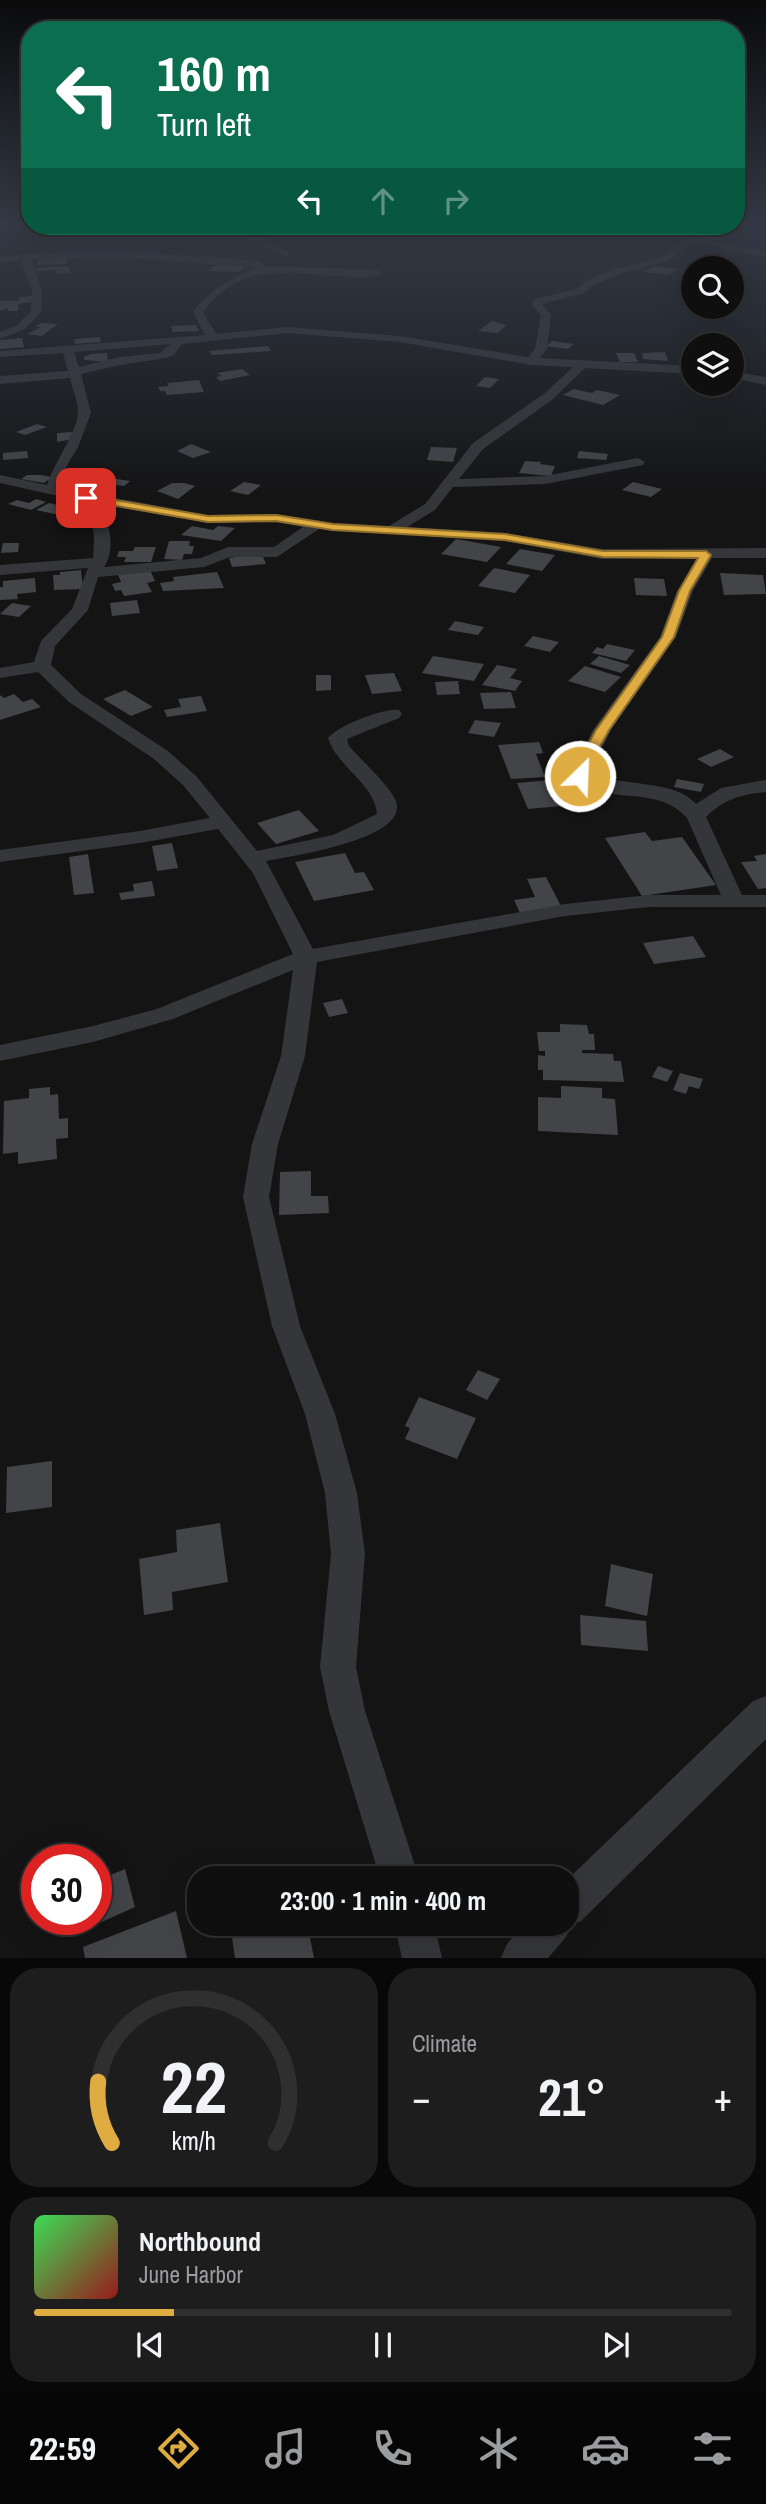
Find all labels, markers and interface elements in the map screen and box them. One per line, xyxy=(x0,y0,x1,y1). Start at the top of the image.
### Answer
text: 160 m xyxy=(157,40,271,106)
icon: left xyxy=(42,49,133,140)
text: Turn left xyxy=(157,103,251,146)
icon: left xyxy=(291,182,329,220)
icon: ahead xyxy=(364,182,402,220)
icon: right xyxy=(437,182,475,220)
map controls xyxy=(681,256,744,396)
button: search xyxy=(681,256,744,319)
button: layers xyxy=(681,333,744,396)
pin xyxy=(56,468,116,528)
icon: arrive xyxy=(67,479,105,517)
position arrow xyxy=(543,739,617,813)
speed limit sign: 30 xyxy=(21,1844,112,1935)
text: 23:00 · 1 min · 400 m xyxy=(280,1883,486,1918)
text: Climate xyxy=(412,2028,477,2059)
text: 22 xyxy=(161,2039,227,2137)
text: 21° xyxy=(538,2062,606,2132)
text: − xyxy=(412,2072,430,2123)
text: + xyxy=(714,2072,732,2123)
text: km/h xyxy=(172,2124,216,2158)
text: Northbound xyxy=(139,2224,261,2259)
text: June Harbor xyxy=(139,2259,243,2290)
icon: previous xyxy=(131,2326,169,2364)
icon: pause xyxy=(364,2326,402,2364)
icon: next xyxy=(597,2326,635,2364)
icon: directions xyxy=(154,2424,203,2473)
icon: music xyxy=(261,2424,310,2473)
icon: phone xyxy=(368,2424,417,2473)
icon: climate xyxy=(474,2424,523,2473)
icon: car xyxy=(581,2424,630,2473)
icon: filters xyxy=(688,2424,737,2473)
text: 22:59 xyxy=(29,2427,96,2470)

